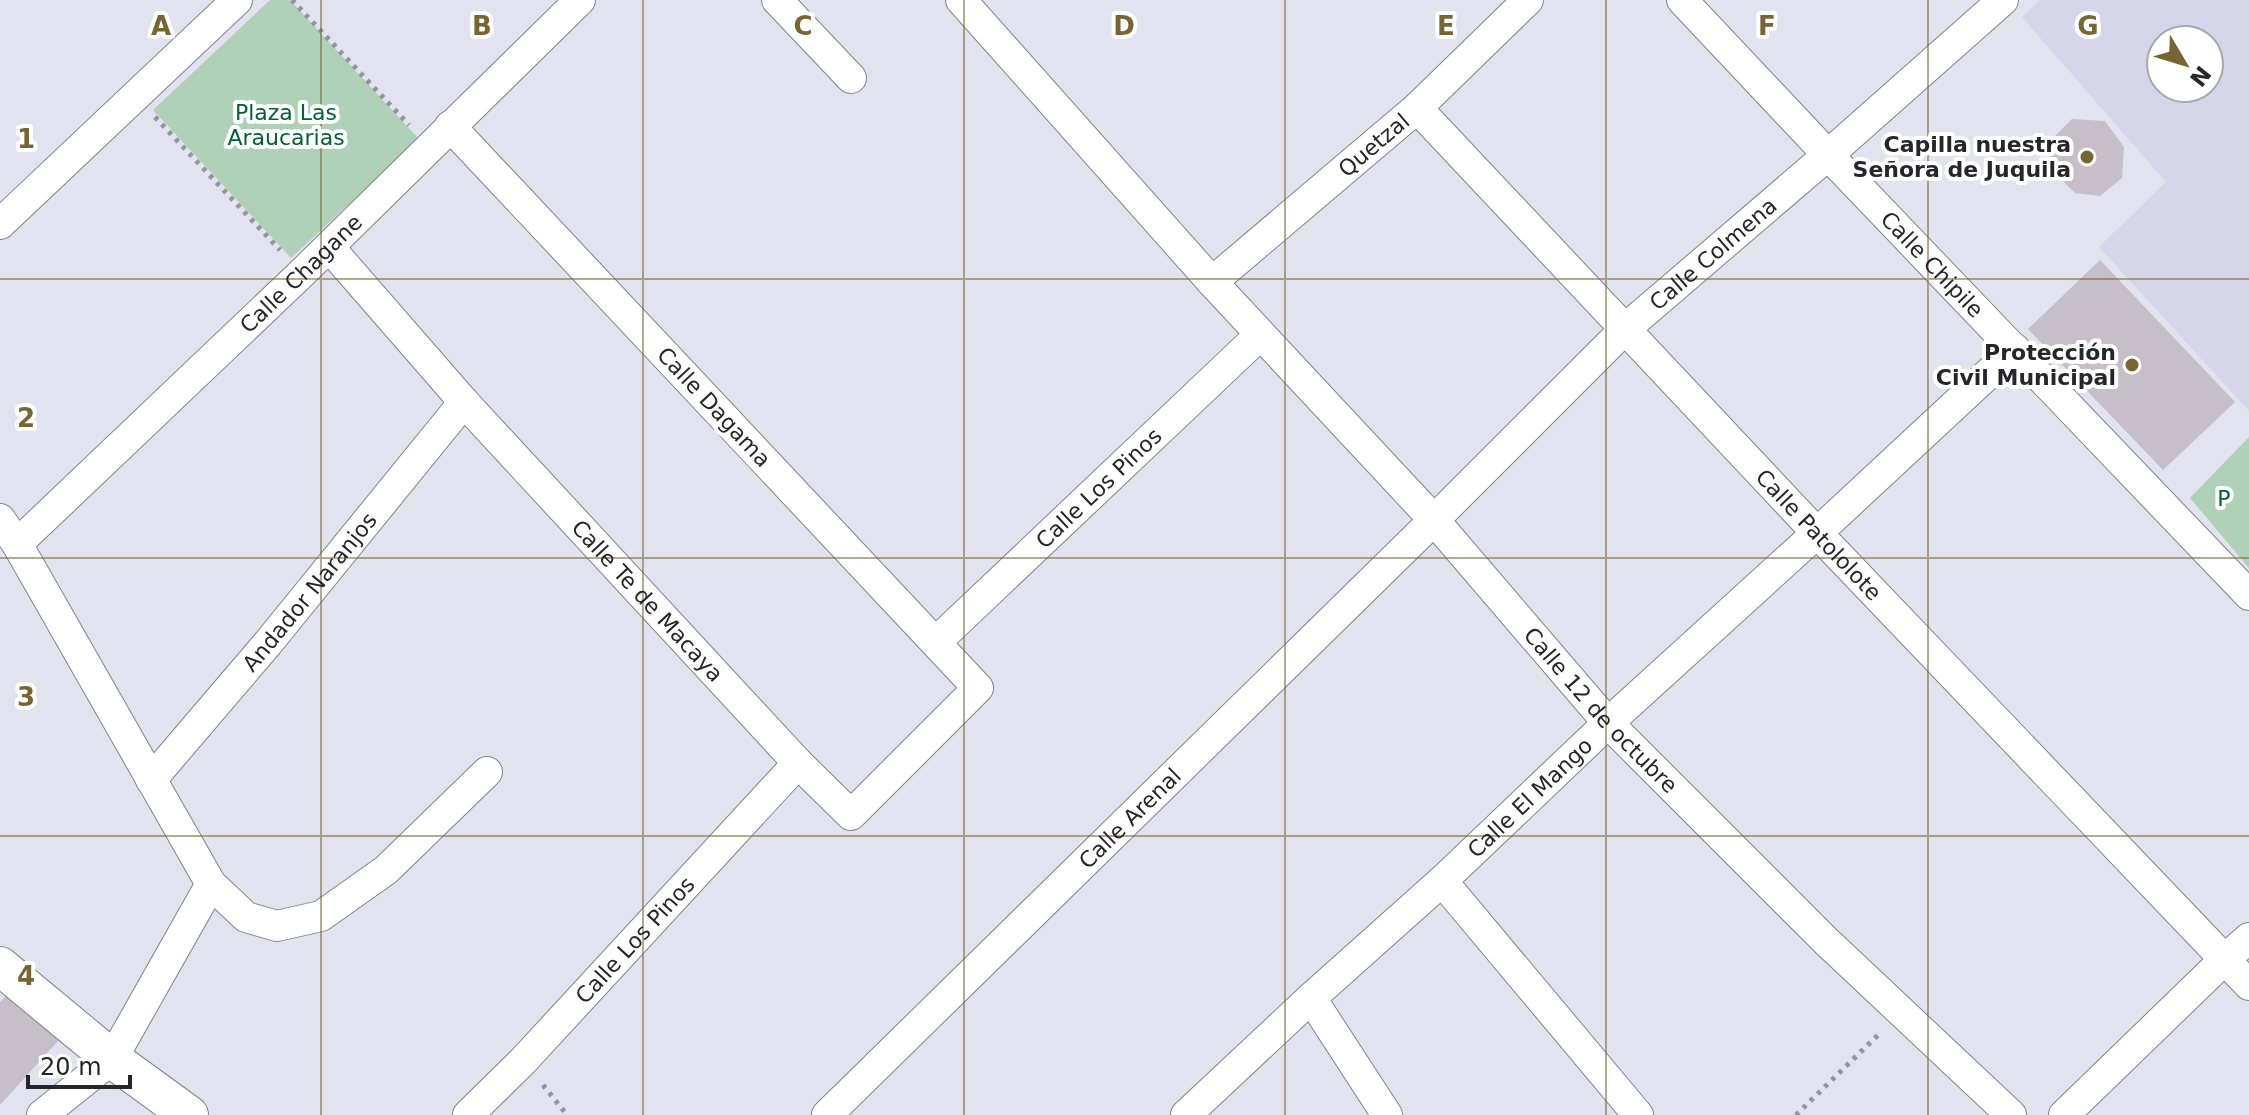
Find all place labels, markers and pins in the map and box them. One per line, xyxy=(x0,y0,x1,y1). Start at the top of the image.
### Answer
place label: Capilla nuestra Señora de Juquila xyxy=(1853,132,2071,182)
marker: Capilla nuestra Señora de Juquila xyxy=(2078,148,2096,166)
place label: Protección Civil Municipal xyxy=(1936,340,2116,390)
marker: Protección Civil Municipal xyxy=(2123,356,2141,374)

